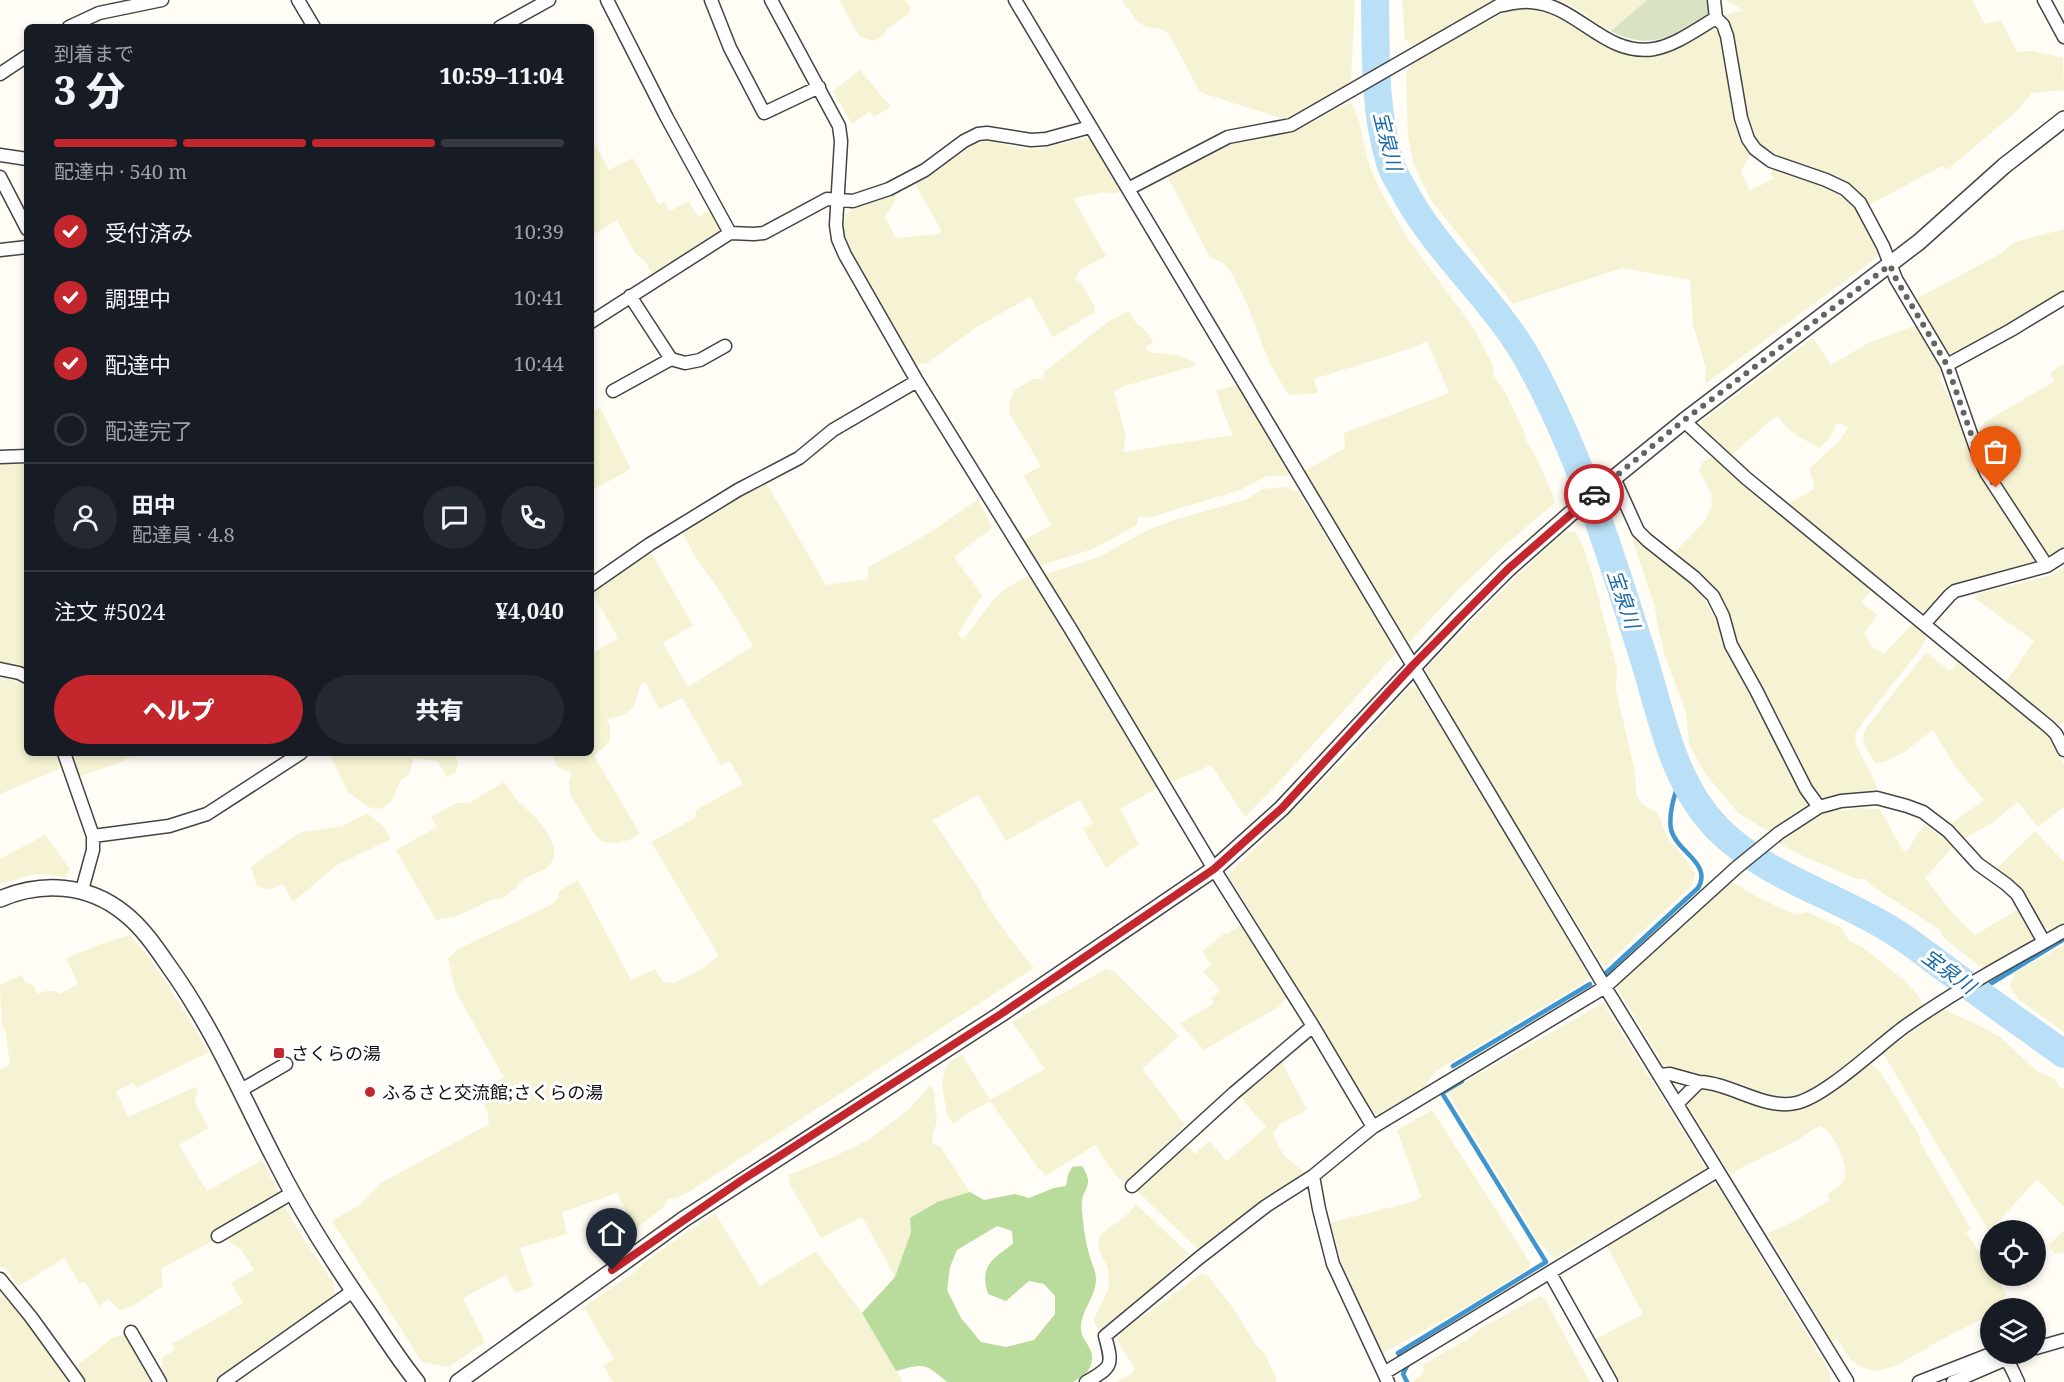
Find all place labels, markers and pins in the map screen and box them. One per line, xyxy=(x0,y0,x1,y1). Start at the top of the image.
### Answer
pin xyxy=(1970,426,2021,488)
place label: さくらの湯 xyxy=(291,1041,381,1065)
marker: さくらの湯 xyxy=(272,1046,286,1060)
place label: ふるさと交流館;さくらの湯 xyxy=(382,1080,603,1104)
marker: ふるさと交流館;さくらの湯 xyxy=(363,1085,377,1099)
pin xyxy=(586,1208,637,1270)

